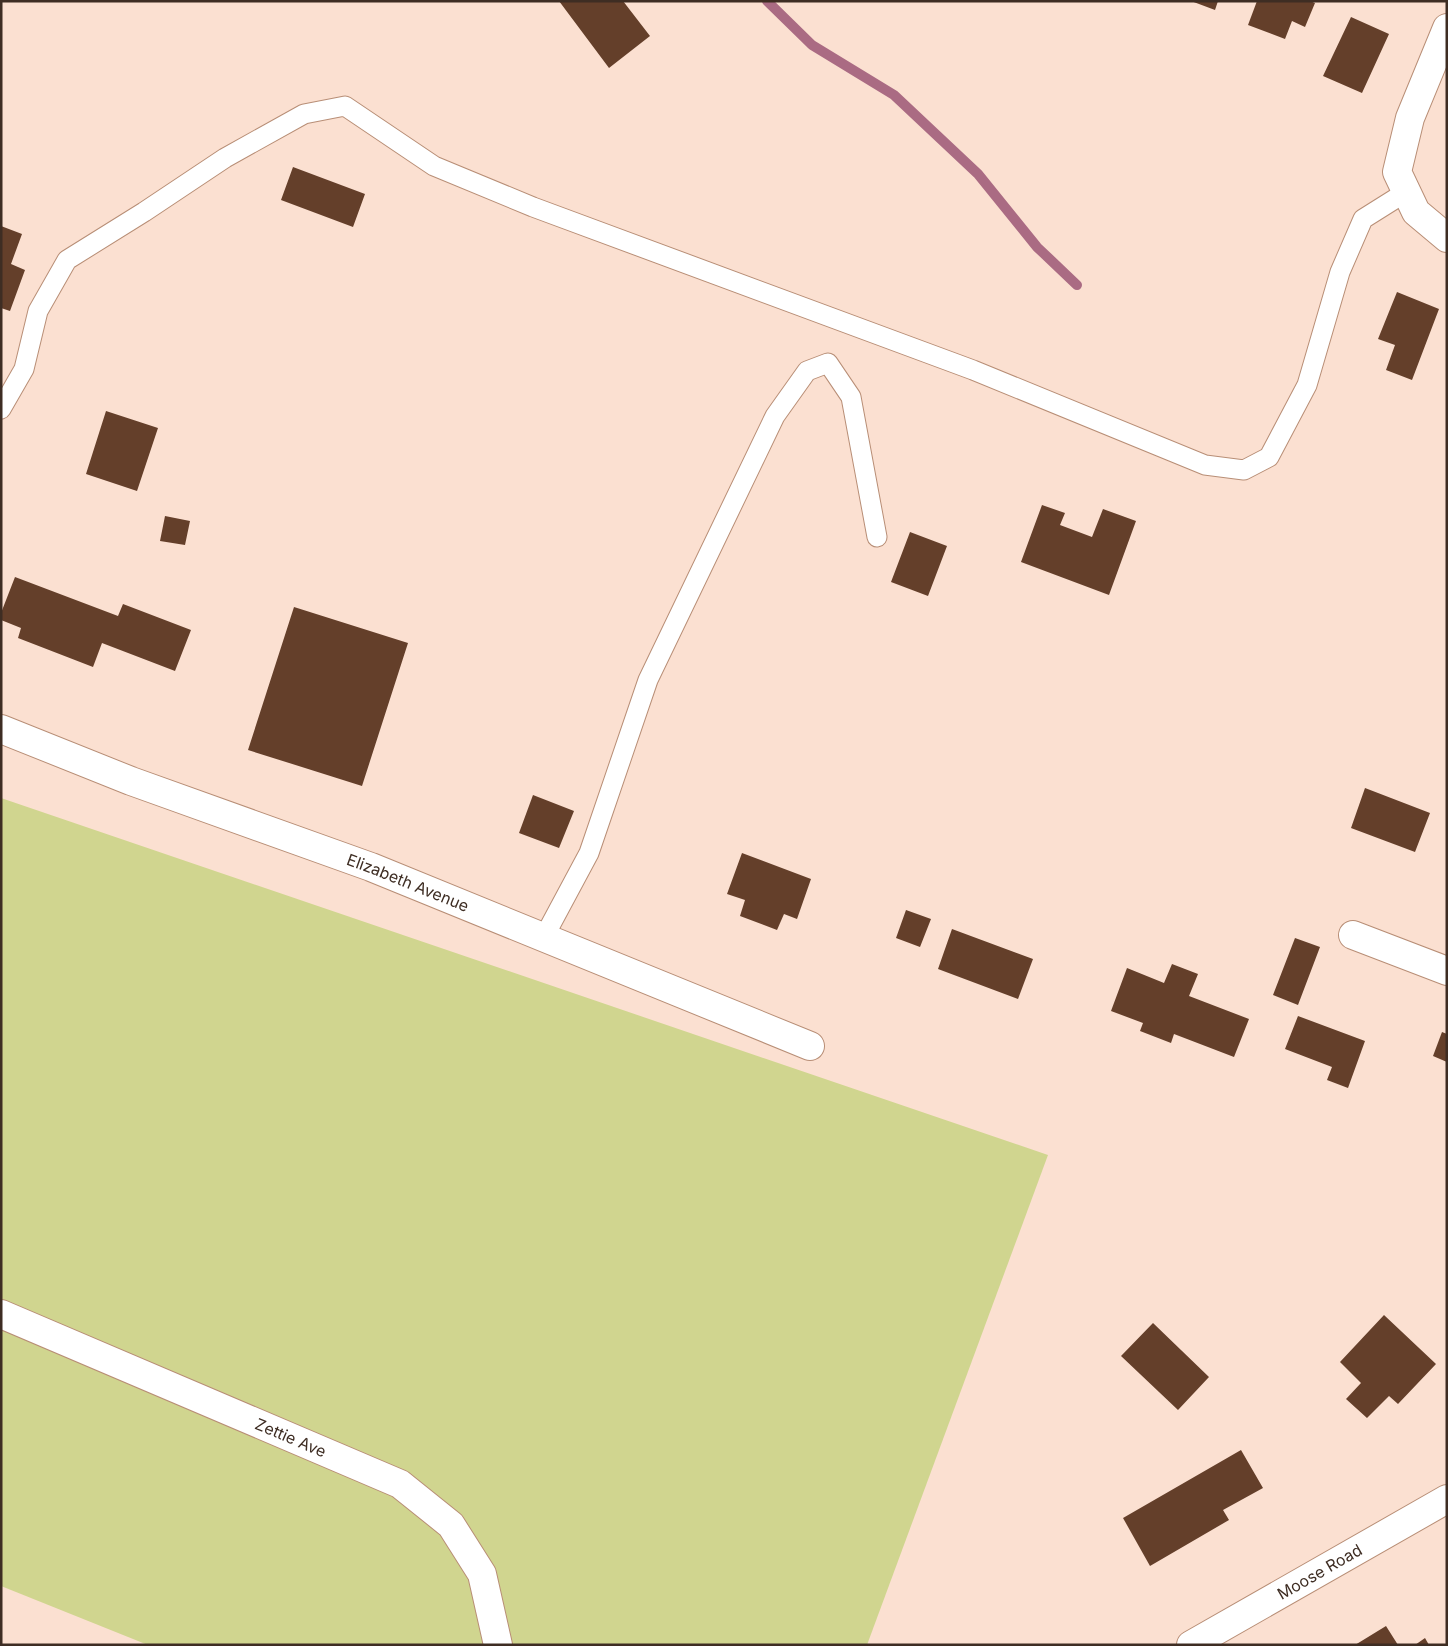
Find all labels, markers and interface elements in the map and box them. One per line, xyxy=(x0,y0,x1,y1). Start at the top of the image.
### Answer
street label: Elizabeth Avenue xyxy=(344,849,472,916)
street label: Zettie Ave xyxy=(252,1414,329,1461)
street label: Moose Road xyxy=(1274,1540,1366,1604)

